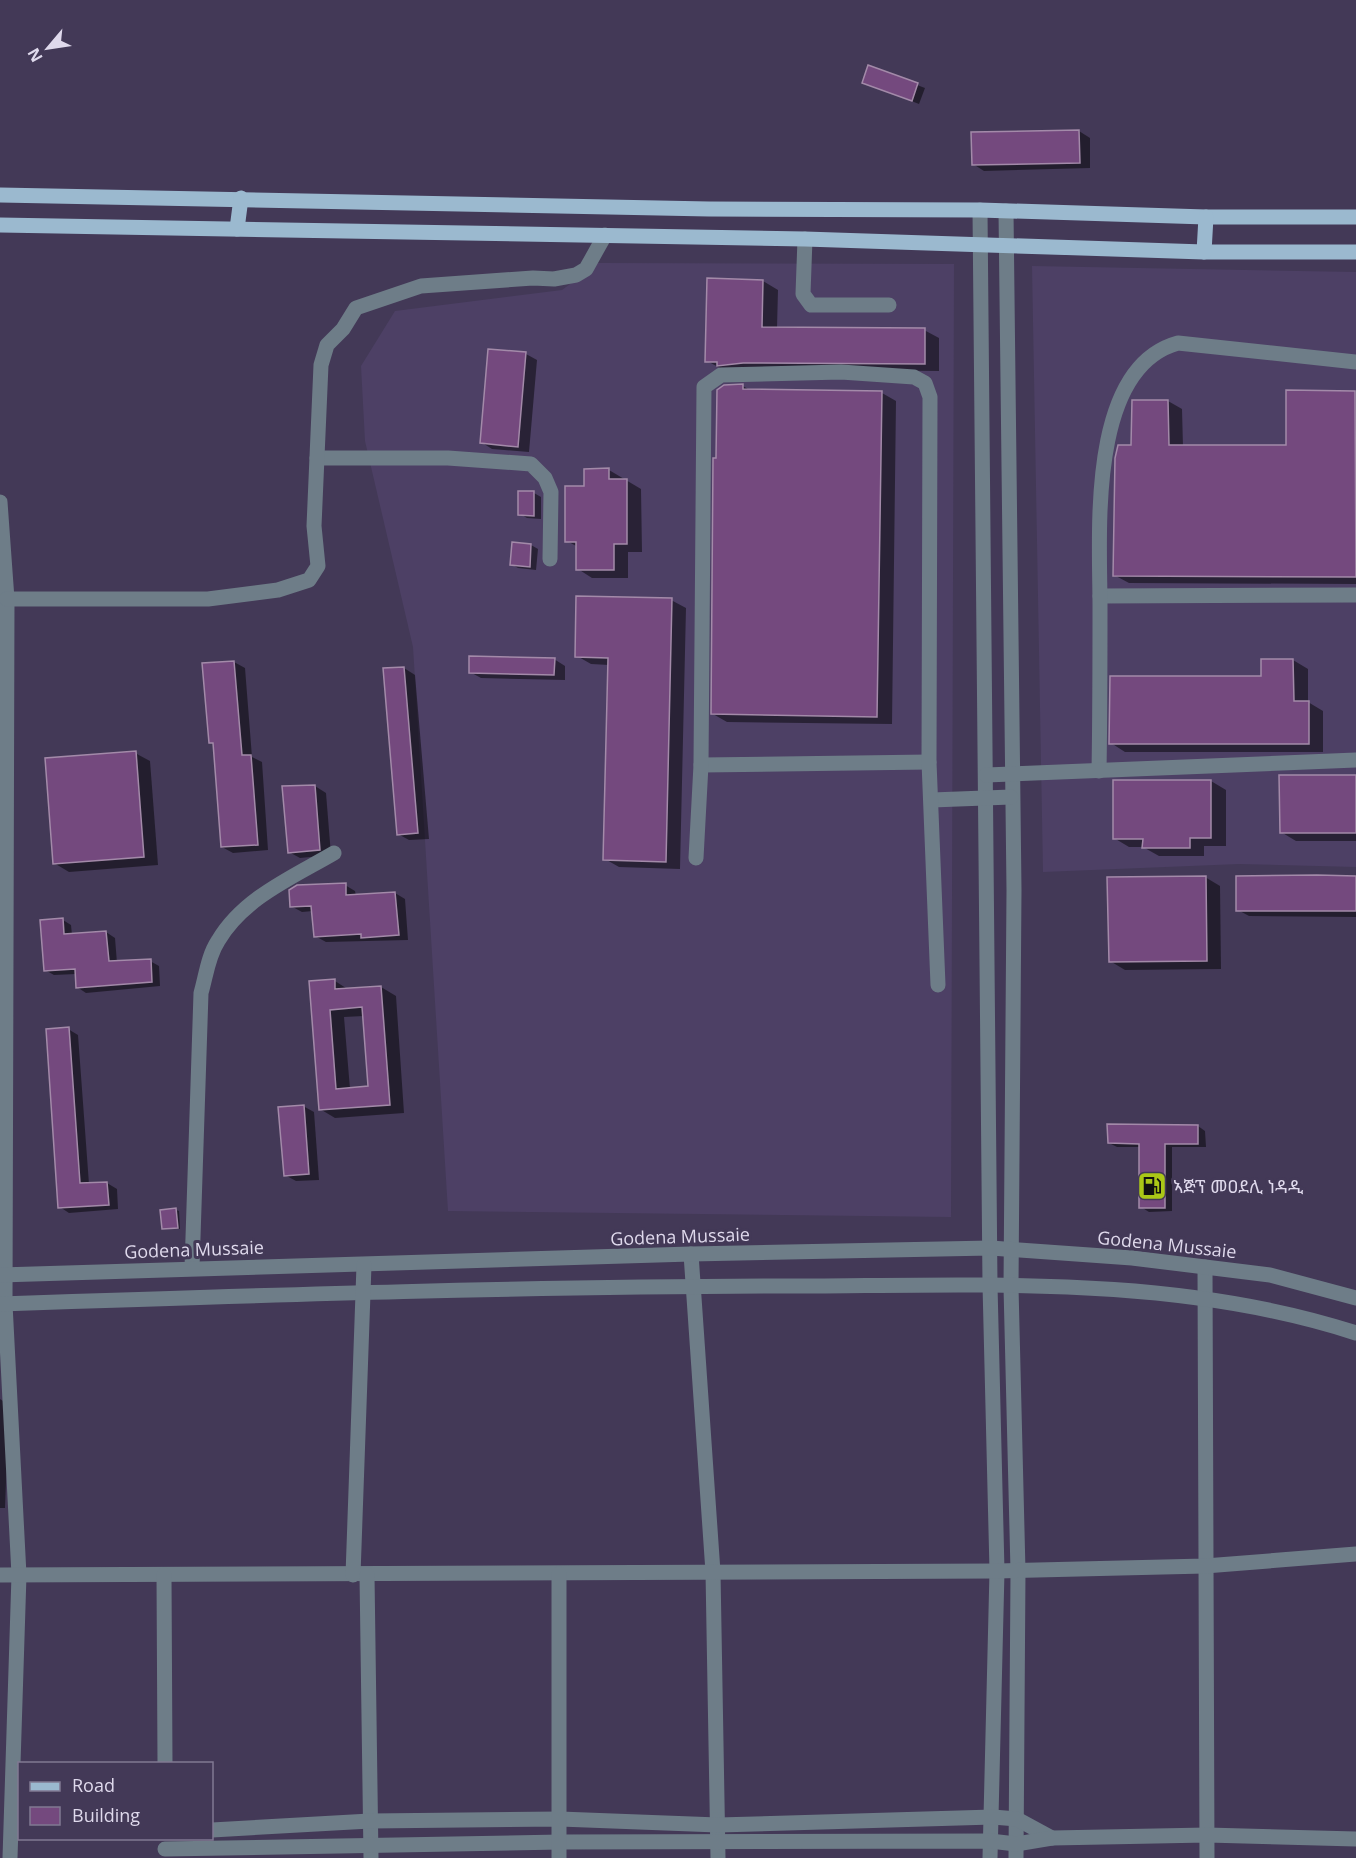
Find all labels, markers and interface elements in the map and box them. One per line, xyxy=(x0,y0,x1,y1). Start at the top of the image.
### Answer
north arrow xyxy=(18,18,78,78)
text: N xyxy=(22,44,48,66)
fuel station icon: ኣጅፕ መዐደሊ ነዳዲ xyxy=(1136,1170,1168,1202)
place label: ኣጅፕ መዐደሊ ነዳዲ xyxy=(1173,1174,1304,1198)
street label: Godena Mussaie xyxy=(610,1222,750,1250)
street label: Godena Mussaie xyxy=(1096,1225,1238,1263)
street label: Godena Mussaie xyxy=(124,1235,264,1263)
legend xyxy=(18,1762,213,1840)
text: Road xyxy=(72,1773,115,1797)
text: Building xyxy=(72,1803,140,1827)

